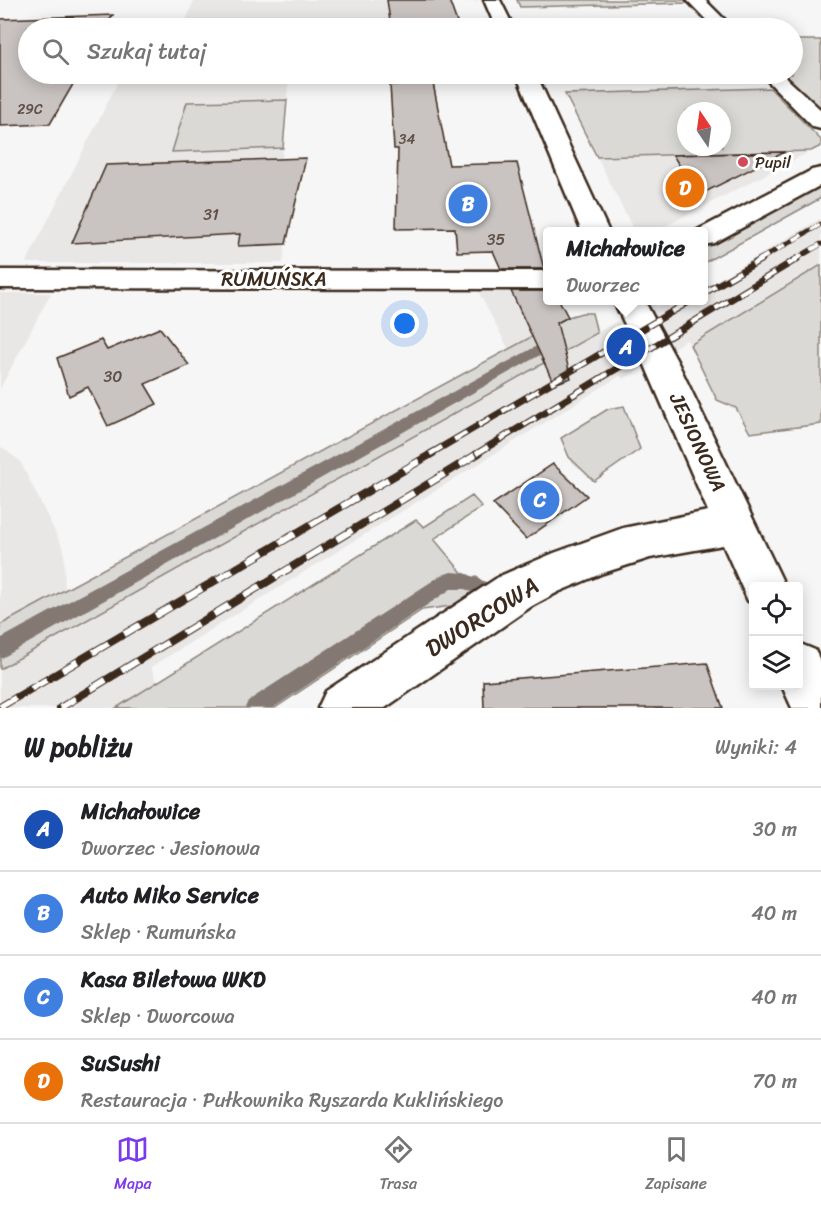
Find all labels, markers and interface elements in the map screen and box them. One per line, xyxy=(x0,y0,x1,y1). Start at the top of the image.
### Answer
search box xyxy=(18,18,803,84)
text: Szukaj tutaj xyxy=(87,32,206,71)
icon: search xyxy=(39,35,72,68)
house number: 29C xyxy=(17,97,43,122)
north arrow xyxy=(677,102,731,156)
house number: 34 xyxy=(399,127,415,152)
place label: Pupil xyxy=(755,148,791,177)
marker: Pupil xyxy=(736,155,750,169)
pin: D xyxy=(666,166,704,210)
pin: B xyxy=(448,182,488,226)
house number: 31 xyxy=(203,200,219,229)
house number: 35 xyxy=(487,225,506,254)
popup xyxy=(543,227,708,305)
text: Michałowice xyxy=(566,229,685,268)
street label: RUMUŃSKA xyxy=(221,262,327,297)
text: Dworzec xyxy=(566,268,640,303)
your location xyxy=(390,309,419,338)
pin: A xyxy=(606,324,646,370)
house number: 30 xyxy=(104,362,122,391)
street label: JESIONOWA xyxy=(659,386,736,498)
pin: C xyxy=(520,478,560,522)
street label: DWORCOWA xyxy=(417,565,547,669)
map controls xyxy=(749,582,803,690)
button: locate xyxy=(749,582,803,636)
button: layers xyxy=(749,636,803,690)
text: W pobliżu xyxy=(24,724,133,770)
text: Wyniki: 4 xyxy=(715,730,797,765)
text: Michałowice xyxy=(81,792,200,831)
text: A xyxy=(37,812,50,847)
text: 30 m xyxy=(753,812,797,847)
text: Dworzec · Jesionowa xyxy=(81,831,260,866)
text: Auto Miko Service xyxy=(81,876,259,915)
text: B xyxy=(37,896,50,931)
text: 40 m xyxy=(751,896,797,931)
text: Sklep · Rumuńska xyxy=(81,915,236,950)
text: Kasa Biletowa WKD xyxy=(81,960,266,999)
text: C xyxy=(37,980,50,1015)
text: 40 m xyxy=(751,980,797,1015)
text: Sklep · Dworcowa xyxy=(81,999,235,1034)
text: SuSushi xyxy=(81,1044,160,1083)
text: D xyxy=(38,1064,49,1099)
text: 70 m xyxy=(752,1064,797,1099)
text: Restauracja · Pułkownika Ryszarda Kuklińskiego xyxy=(81,1083,504,1118)
tab: Mapa xyxy=(114,1133,152,1198)
tab: Trasa xyxy=(380,1133,417,1198)
tab: Zapisane xyxy=(645,1133,707,1198)

